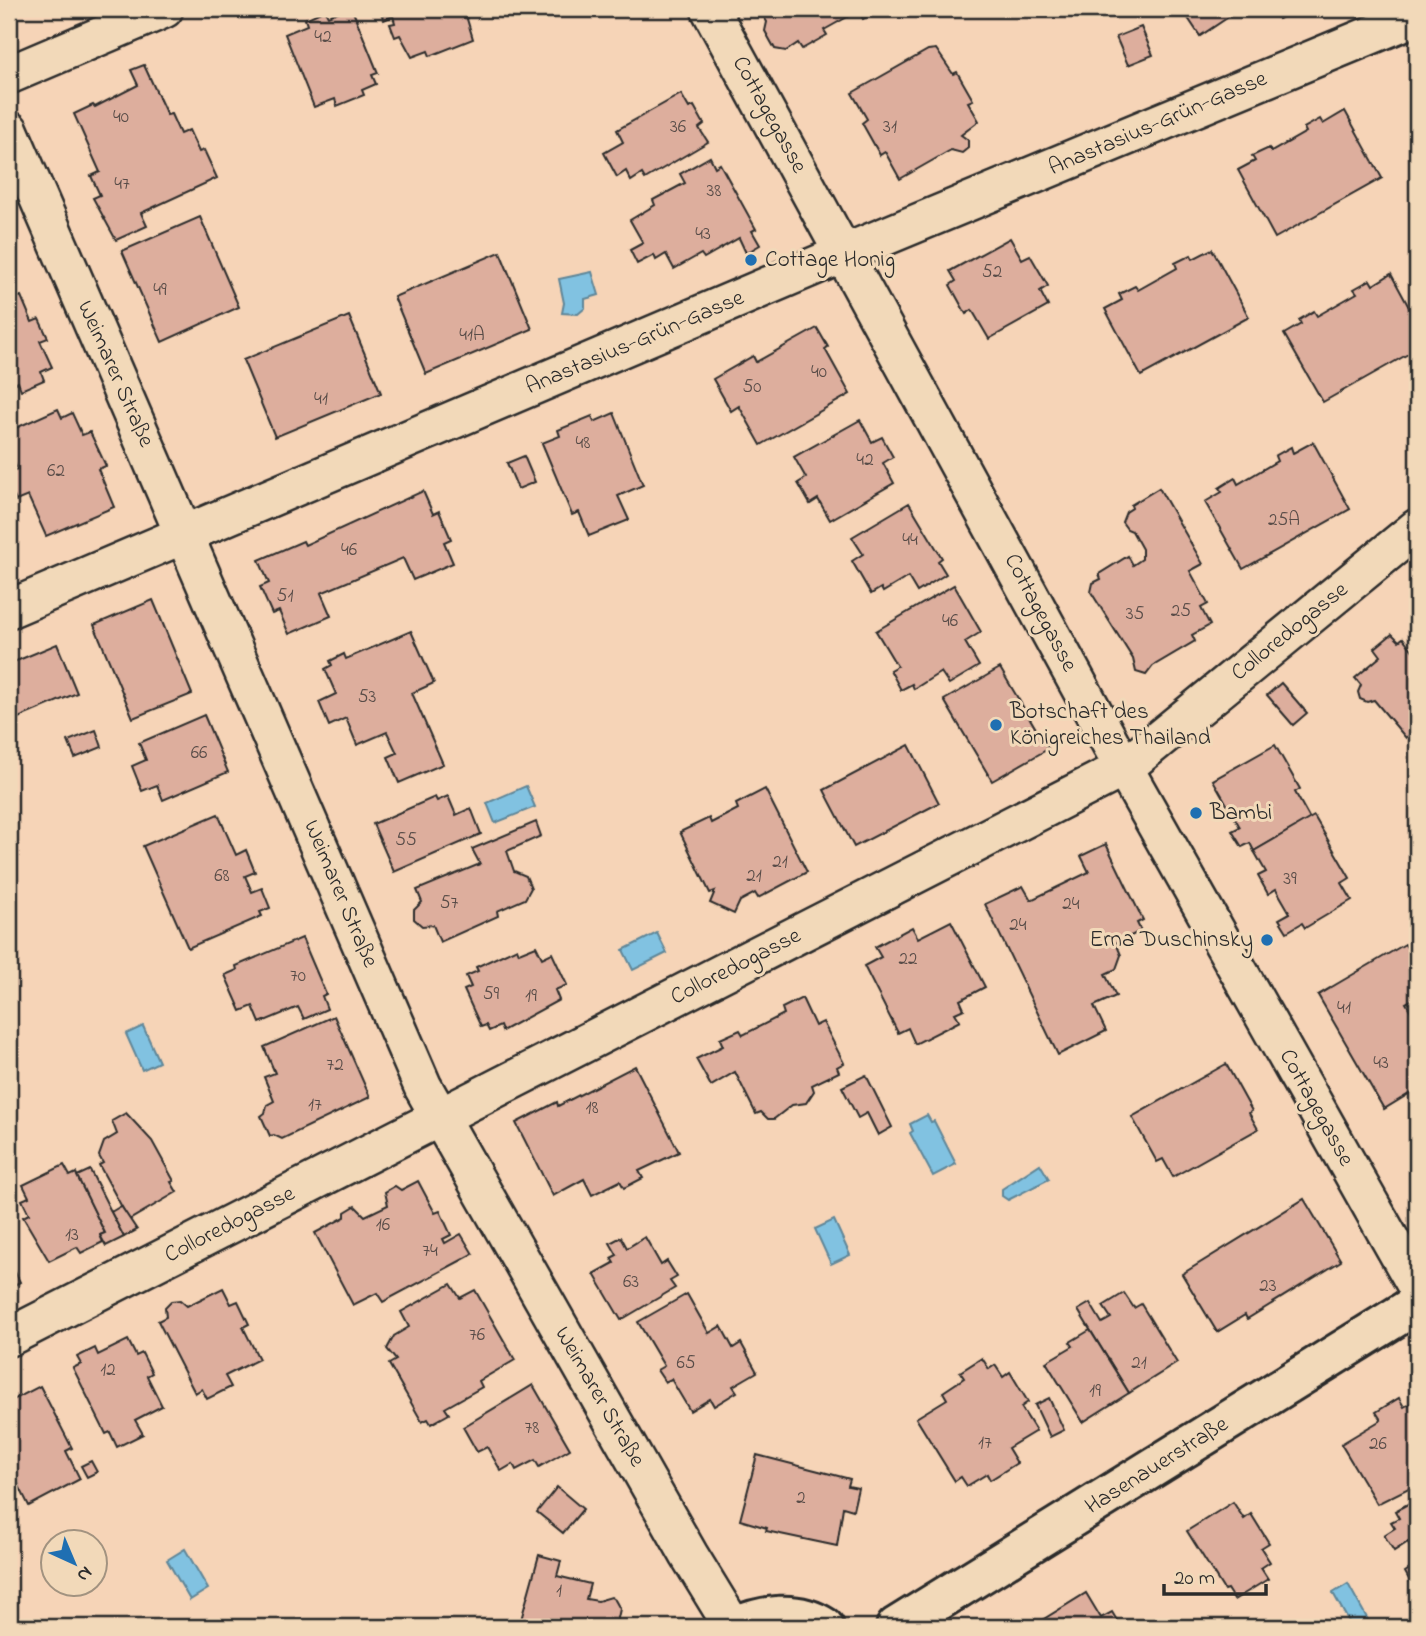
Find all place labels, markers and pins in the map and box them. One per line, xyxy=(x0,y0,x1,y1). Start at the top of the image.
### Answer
place label: Cottage Honig xyxy=(765,244,895,278)
marker: Cottage Honig xyxy=(743,252,759,268)
place label: Botschaft des Königreiches Thailand xyxy=(1009,696,1211,756)
marker: Botschaft des Königreiches Thailand xyxy=(988,717,1004,733)
place label: Bambi xyxy=(1209,797,1272,830)
marker: Bambi xyxy=(1188,805,1204,821)
place label: Erna Duschinsky xyxy=(1090,924,1253,959)
marker: Erna Duschinsky xyxy=(1259,932,1275,948)

